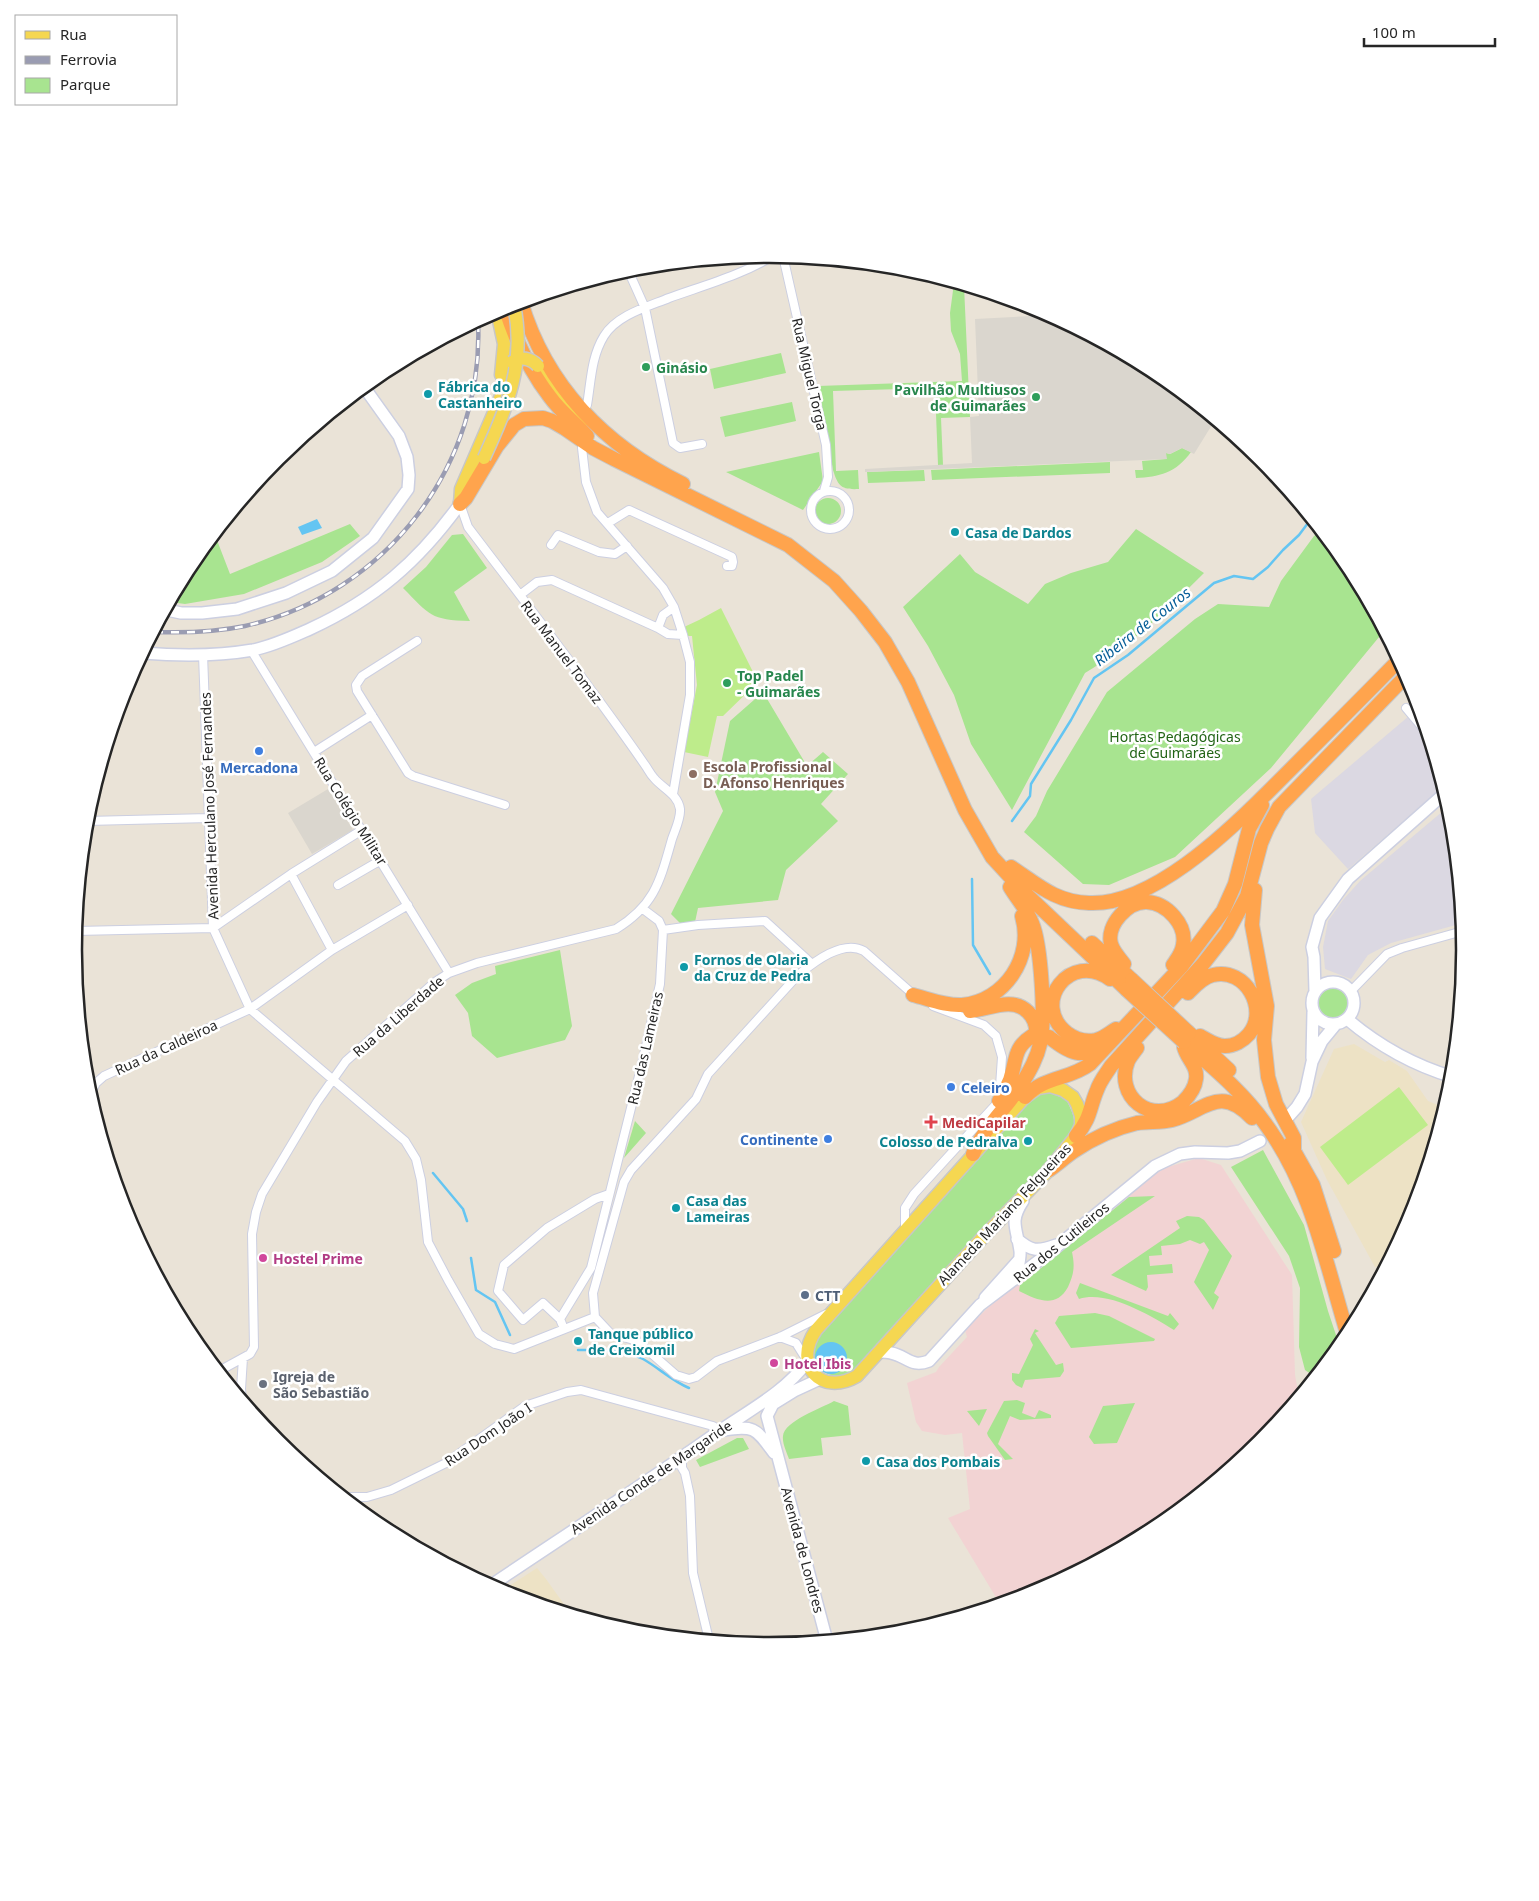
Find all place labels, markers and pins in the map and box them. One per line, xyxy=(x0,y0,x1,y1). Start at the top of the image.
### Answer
place label: Ginásio xyxy=(656,358,708,377)
marker: Ginásio xyxy=(640,361,652,373)
place label: Fábrica do Castanheiro xyxy=(438,377,523,412)
place label: Pavilhão Multiusos de Guimarães xyxy=(894,380,1026,415)
marker: Fábrica do Castanheiro xyxy=(422,388,434,400)
marker: Pavilhão Multiusos de Guimarães xyxy=(1030,391,1042,403)
place label: Casa de Dardos xyxy=(965,523,1072,542)
marker: Casa de Dardos xyxy=(949,526,961,538)
place label: Top Padel - Guimarães xyxy=(737,666,820,701)
marker: Top Padel - Guimarães xyxy=(721,677,733,689)
marker: Mercadona xyxy=(253,745,265,757)
place label: Escola Profissional D. Afonso Henriques xyxy=(703,757,845,792)
place label: Mercadona xyxy=(220,758,298,777)
marker: Escola Profissional D. Afonso Henriques xyxy=(687,768,699,780)
place label: Fornos de Olaria da Cruz de Pedra xyxy=(694,950,811,985)
marker: Fornos de Olaria da Cruz de Pedra xyxy=(678,961,690,973)
place label: Celeiro xyxy=(961,1078,1010,1097)
marker: Celeiro xyxy=(945,1081,957,1093)
place label: MediCapilar xyxy=(942,1113,1027,1132)
marker: MediCapilar xyxy=(924,1115,938,1129)
place label: Continente xyxy=(740,1130,818,1149)
place label: Colosso de Pedralva xyxy=(879,1132,1018,1151)
marker: Continente xyxy=(822,1133,834,1145)
marker: Colosso de Pedralva xyxy=(1022,1135,1034,1147)
place label: Casa das Lameiras xyxy=(686,1191,750,1226)
marker: Casa das Lameiras xyxy=(670,1202,682,1214)
place label: Hostel Prime xyxy=(273,1249,363,1268)
marker: Hostel Prime xyxy=(257,1252,269,1264)
place label: CTT xyxy=(815,1286,840,1305)
marker: CTT xyxy=(799,1289,811,1301)
place label: Tanque público de Creixomil xyxy=(588,1324,694,1359)
marker: Tanque público de Creixomil xyxy=(572,1335,584,1347)
place label: Hotel Ibis xyxy=(784,1354,851,1373)
marker: Hotel Ibis xyxy=(768,1357,780,1369)
place label: Igreja de São Sebastião xyxy=(273,1367,369,1402)
marker: Igreja de São Sebastião xyxy=(257,1378,269,1390)
place label: Casa dos Pombais xyxy=(876,1452,1000,1471)
marker: Casa dos Pombais xyxy=(860,1455,872,1467)

